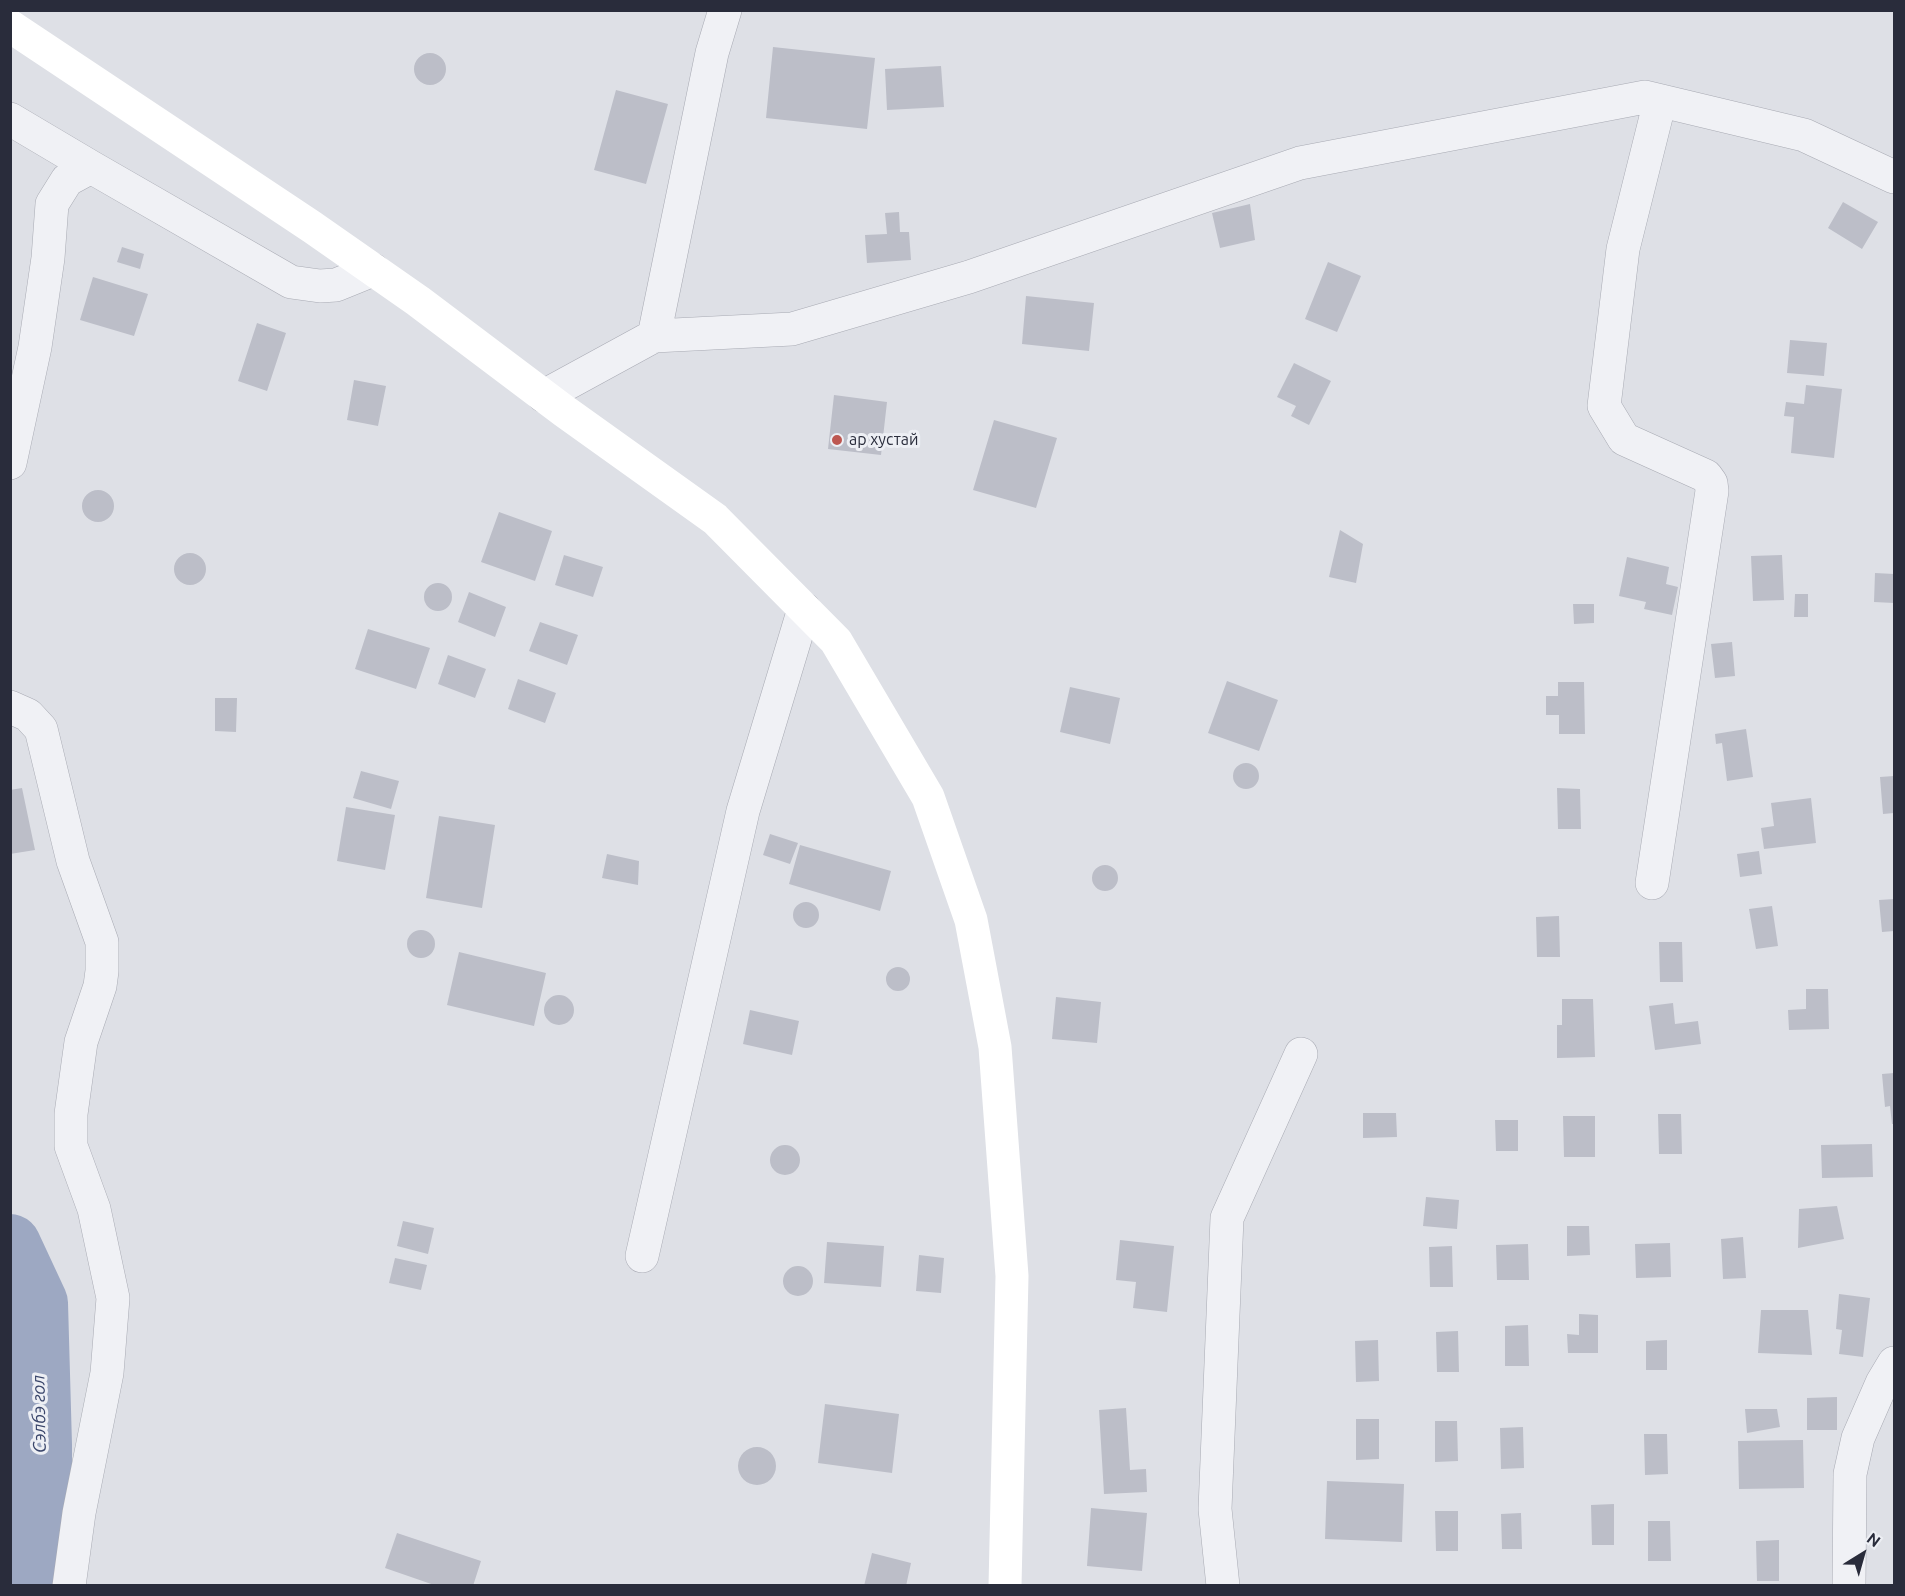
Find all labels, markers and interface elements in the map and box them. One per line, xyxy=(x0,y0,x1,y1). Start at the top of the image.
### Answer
place label: ар хустай xyxy=(849,430,919,450)
marker: ар хустай xyxy=(830,433,844,447)
water label: Сэлбэ гол xyxy=(28,1375,50,1453)
north arrow xyxy=(1833,1524,1893,1584)
text: N xyxy=(1864,1529,1884,1550)

